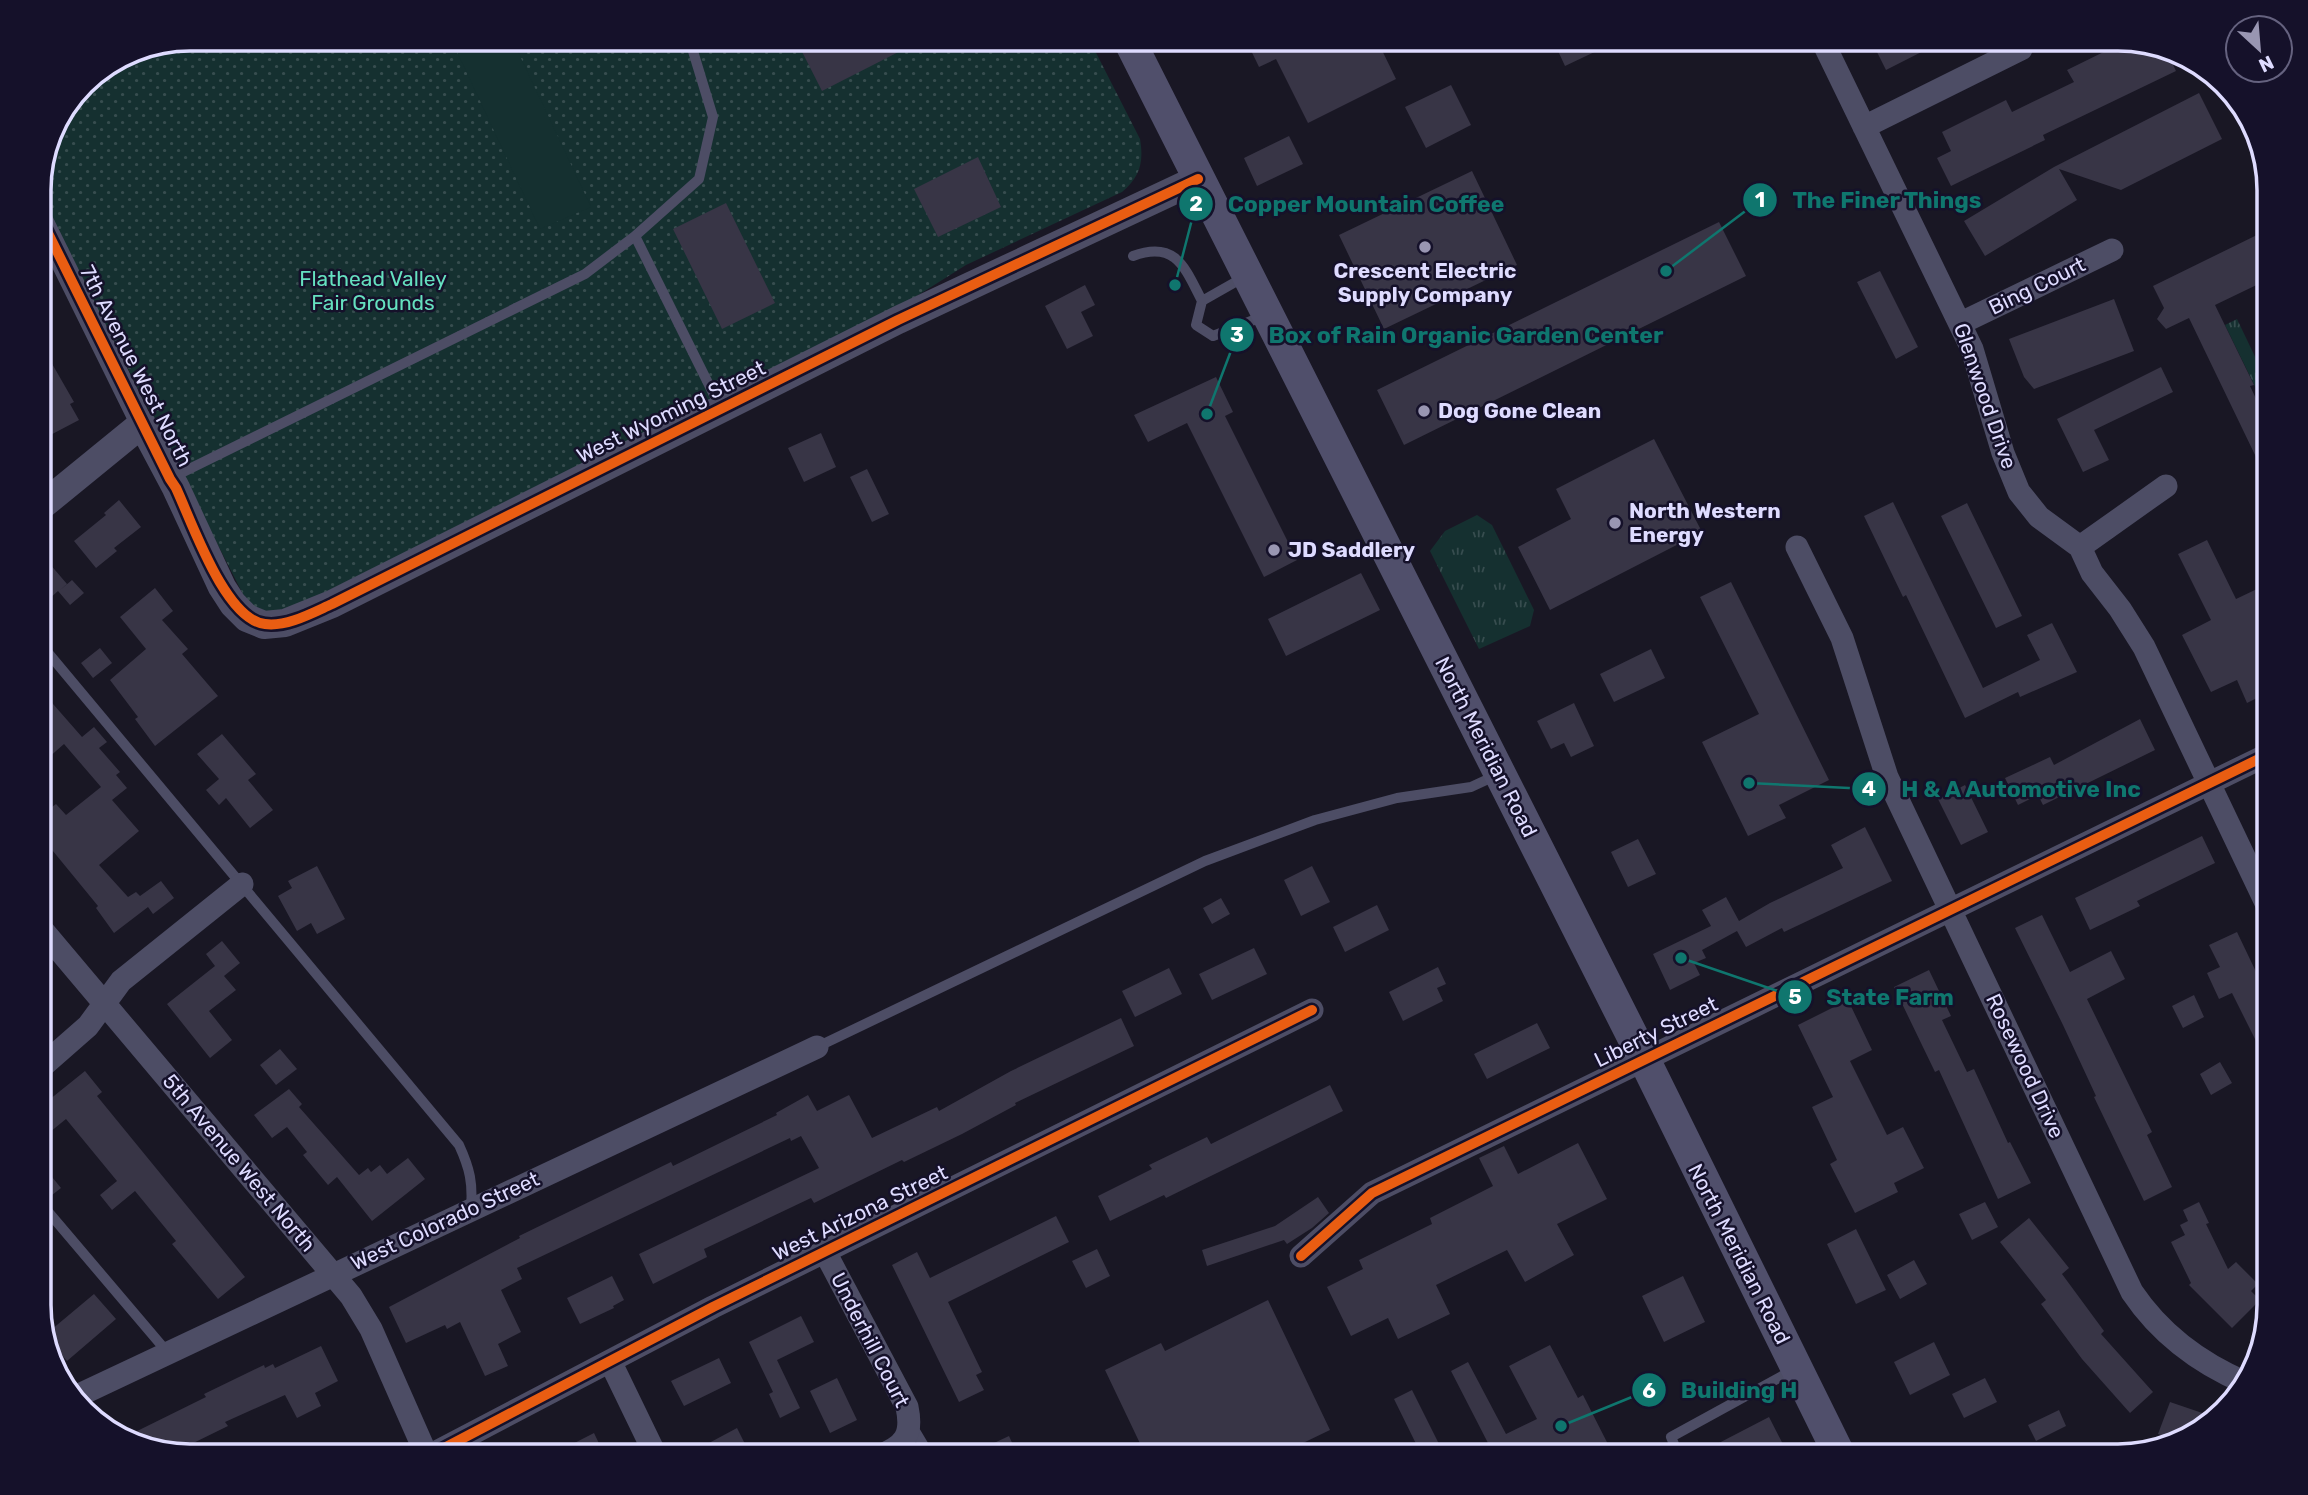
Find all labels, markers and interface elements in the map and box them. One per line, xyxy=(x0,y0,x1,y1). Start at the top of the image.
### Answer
north arrow xyxy=(2224,14,2294,84)
text: N xyxy=(2255,50,2277,77)
callout: The Finer Things xyxy=(1743,178,1996,222)
callout: Copper Mountain Coffee xyxy=(1179,182,1519,226)
text: The Finer Things xyxy=(1793,186,1982,214)
text: 1 xyxy=(1755,187,1765,212)
text: Copper Mountain Coffee xyxy=(1228,190,1504,218)
text: 2 xyxy=(1189,191,1203,216)
marker: Crescent Electric Supply Company xyxy=(1417,239,1433,255)
street label: Bing Court xyxy=(1984,251,2089,320)
place label: Crescent Electric Supply Company xyxy=(1334,258,1516,307)
street label: 7th Avenue West North xyxy=(75,261,198,471)
park label: Flathead Valley Fair Grounds xyxy=(299,266,447,315)
callout: Box of Rain Organic Garden Center xyxy=(1220,313,1678,357)
street label: Glenwood Drive xyxy=(1949,320,2022,472)
text: Box of Rain Organic Garden Center xyxy=(1269,321,1664,349)
text: 3 xyxy=(1230,322,1244,347)
street label: West Wyoming Street xyxy=(572,355,769,468)
place label: Dog Gone Clean xyxy=(1438,398,1601,423)
marker: Dog Gone Clean xyxy=(1416,403,1432,419)
place label: North Western Energy xyxy=(1629,498,1781,547)
marker: North Western Energy xyxy=(1607,515,1623,531)
place label: JD Saddlery xyxy=(1288,537,1415,562)
marker: JD Saddlery xyxy=(1266,542,1282,558)
street label: North Meridian Road xyxy=(1430,652,1543,841)
callout: H & A Automotive Inc xyxy=(1851,767,2155,811)
text: H & A Automotive Inc xyxy=(1901,775,2141,803)
text: 4 xyxy=(1862,776,1876,801)
callout: State Farm xyxy=(1778,975,1968,1019)
text: State Farm xyxy=(1826,983,1954,1011)
text: 5 xyxy=(1788,984,1802,1009)
street label: Rosewood Drive xyxy=(1981,989,2070,1142)
street label: Liberty Street xyxy=(1590,991,1722,1072)
street label: 5th Avenue West North xyxy=(158,1069,321,1257)
street label: West Arizona Street xyxy=(768,1159,951,1266)
street label: North Meridian Road xyxy=(1683,1159,1796,1348)
street label: West Colorado Street xyxy=(347,1166,543,1275)
street label: Underhill Court xyxy=(826,1268,915,1411)
callout: Building H xyxy=(1631,1368,1811,1412)
text: Building H xyxy=(1681,1376,1797,1404)
text: 6 xyxy=(1642,1378,1656,1403)

